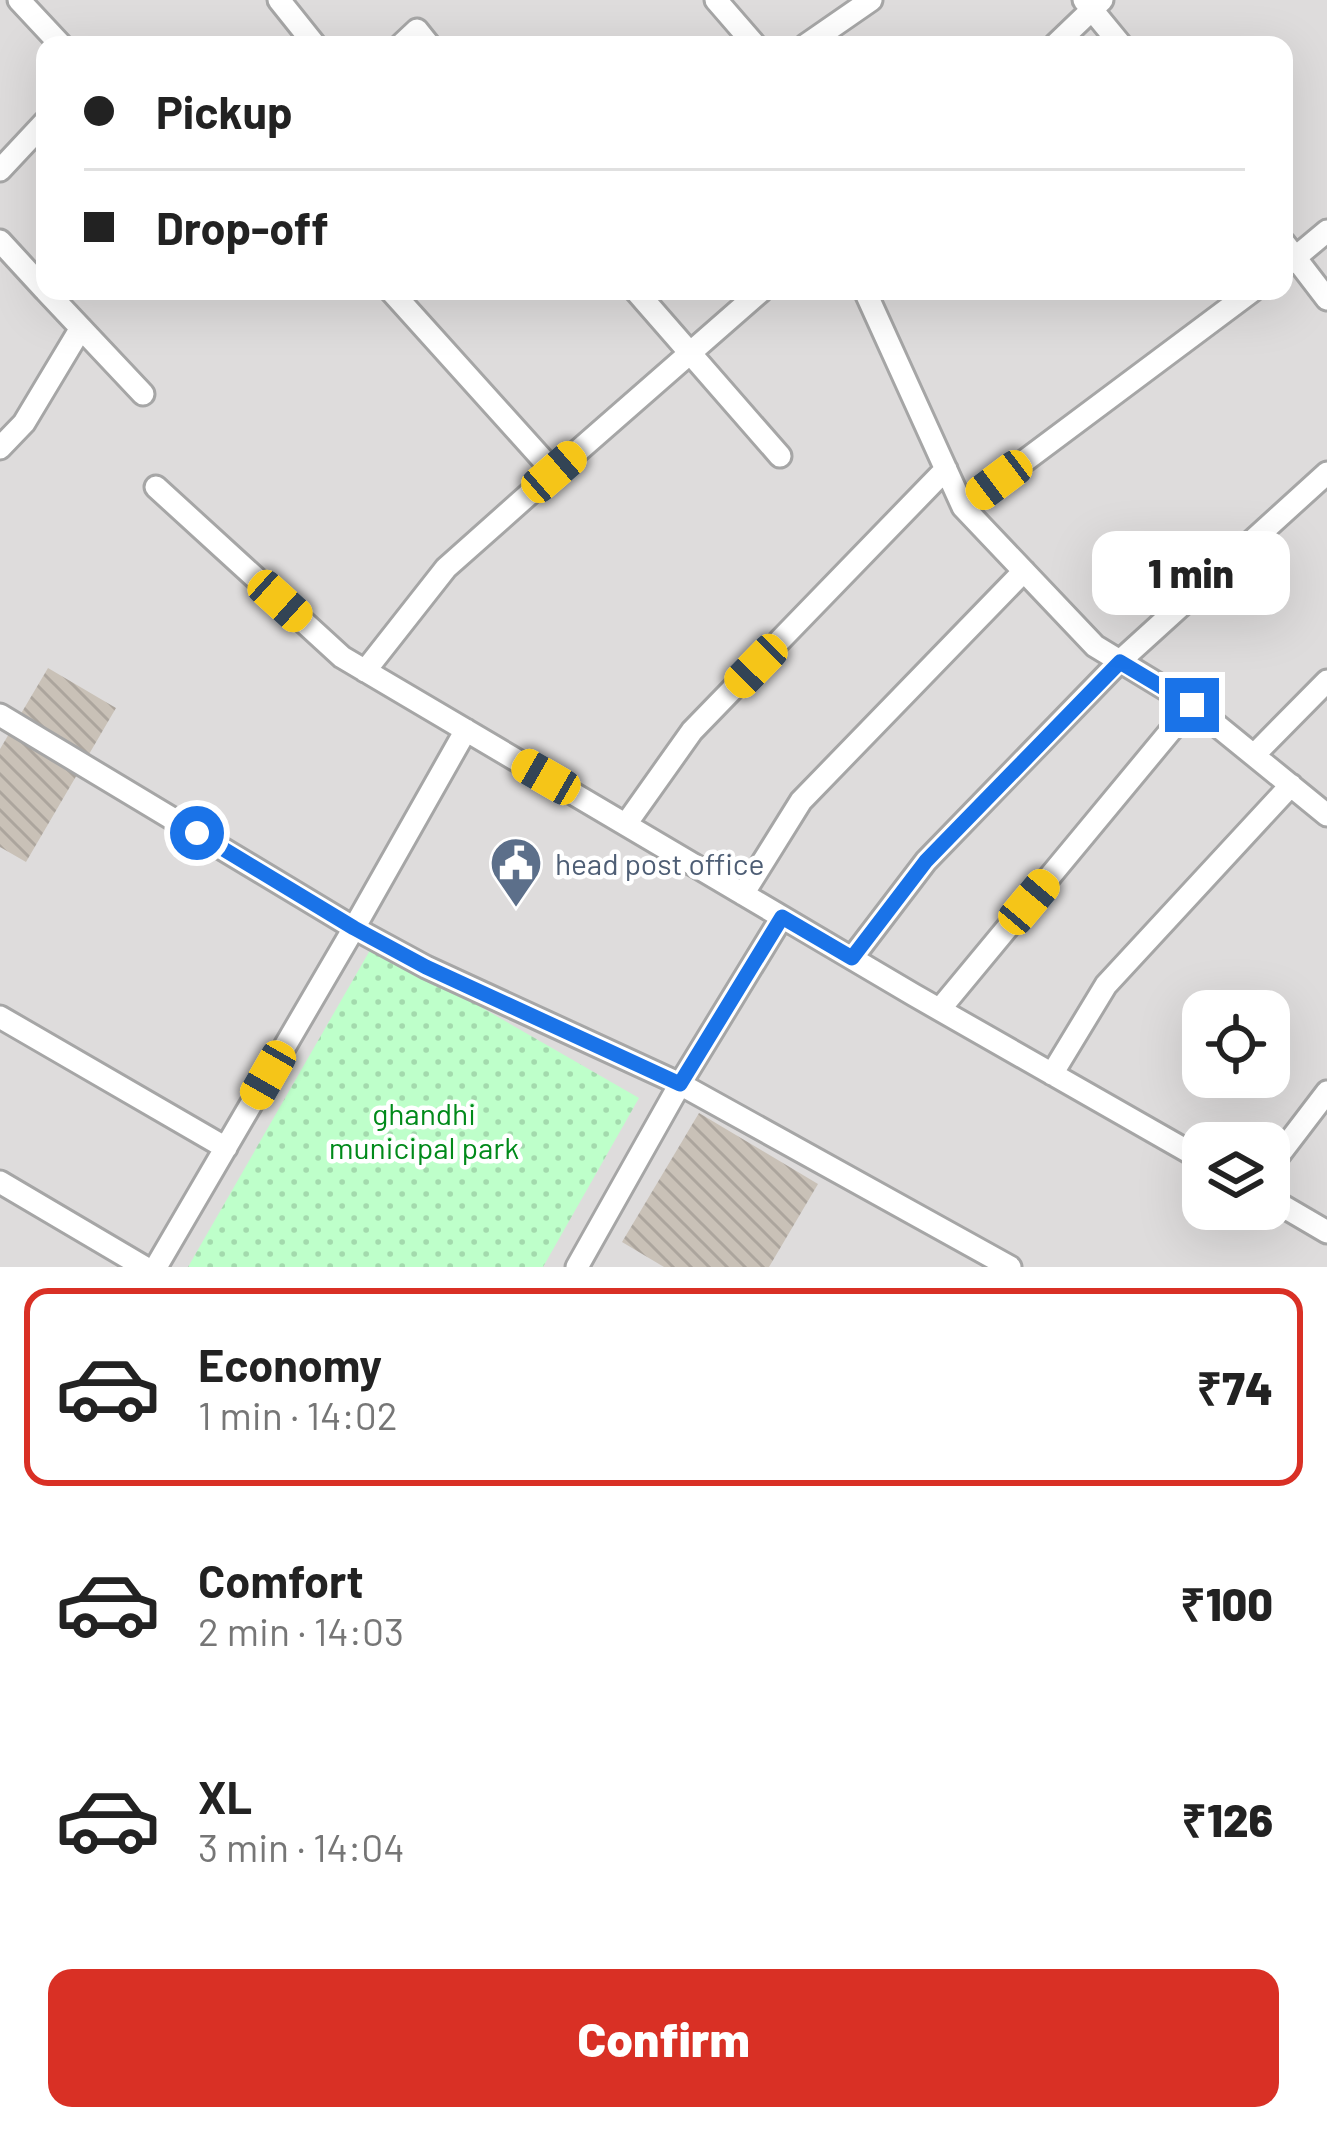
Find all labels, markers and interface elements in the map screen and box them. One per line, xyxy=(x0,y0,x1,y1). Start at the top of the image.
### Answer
text: Pickup xyxy=(156,84,293,138)
text: Drop-off xyxy=(156,200,329,254)
car xyxy=(515,435,593,509)
car xyxy=(959,444,1039,516)
callout: 1 min xyxy=(1093,531,1291,615)
text: 1 min xyxy=(1148,549,1234,596)
car xyxy=(241,564,319,638)
car xyxy=(718,628,794,704)
route end xyxy=(1165,678,1219,732)
car xyxy=(506,743,586,811)
route start xyxy=(170,806,224,860)
public building icon: head post office xyxy=(488,835,544,909)
place label: head post office xyxy=(555,845,764,881)
car xyxy=(992,863,1066,941)
map controls xyxy=(1182,990,1290,1230)
button: locate xyxy=(1182,990,1290,1098)
car xyxy=(234,1035,302,1115)
park label: ghandhi municipal park xyxy=(329,1095,519,1165)
button: layers xyxy=(1182,1122,1290,1230)
icon: car xyxy=(54,1333,162,1441)
text: Economy xyxy=(198,1337,382,1391)
text: ₹74 xyxy=(1196,1360,1273,1414)
text: 1 min · 14:02 xyxy=(198,1391,398,1438)
icon: car xyxy=(54,1549,162,1657)
text: Comfort xyxy=(198,1553,364,1607)
text: ₹100 xyxy=(1180,1576,1273,1630)
text: 2 min · 14:03 xyxy=(198,1607,404,1654)
icon: car xyxy=(54,1765,162,1873)
text: XL xyxy=(198,1769,252,1823)
text: ₹126 xyxy=(1181,1792,1273,1846)
text: 3 min · 14:04 xyxy=(198,1823,405,1870)
button: Confirm xyxy=(48,1969,1279,2107)

